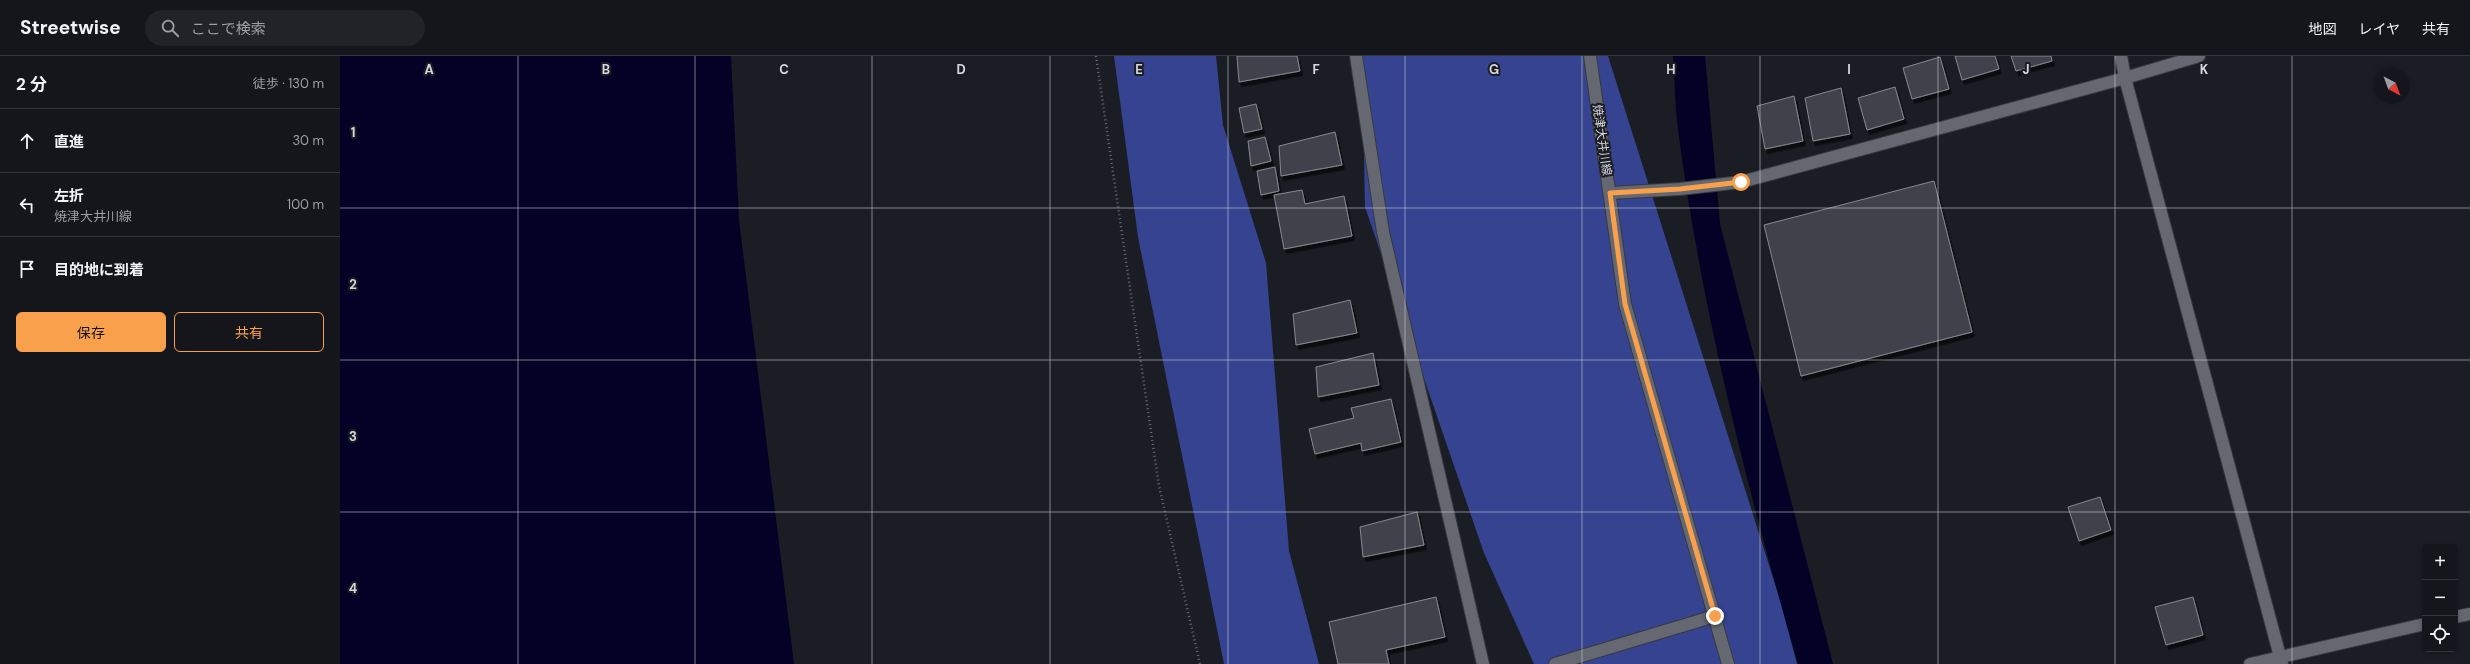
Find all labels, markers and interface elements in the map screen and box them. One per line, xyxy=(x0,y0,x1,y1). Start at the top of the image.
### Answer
search box xyxy=(145,10,425,46)
text: Streetwise xyxy=(20,15,121,40)
icon: search xyxy=(159,17,181,39)
text: ここで検索 xyxy=(191,19,266,39)
text: 地図 xyxy=(2308,20,2336,38)
text: レイヤ xyxy=(2358,20,2400,38)
text: 共有 xyxy=(2422,20,2450,38)
text: A xyxy=(424,61,434,78)
text: B xyxy=(602,61,610,78)
text: C xyxy=(779,61,789,78)
text: D xyxy=(956,61,966,78)
text: E xyxy=(1135,61,1143,78)
text: F xyxy=(1312,61,1320,78)
text: G xyxy=(1489,61,1499,78)
text: H xyxy=(1666,61,1676,78)
text: I xyxy=(1847,61,1851,78)
text: J xyxy=(2022,61,2030,78)
text: K xyxy=(2200,61,2209,78)
north arrow xyxy=(2374,68,2410,104)
text: 2 分 xyxy=(16,73,47,95)
text: 徒歩 · 130 m xyxy=(253,75,324,92)
street label: 焼津大井川線 xyxy=(1589,103,1615,177)
text: 1 xyxy=(351,124,355,141)
icon: ahead xyxy=(16,130,38,152)
text: 直進 xyxy=(54,132,84,152)
text: 30 m xyxy=(292,132,324,149)
route start xyxy=(1732,173,1750,191)
text: 左折 xyxy=(54,186,84,206)
icon: left xyxy=(16,194,38,216)
text: 100 m xyxy=(287,196,324,213)
text: 焼津大井川線 xyxy=(54,208,132,225)
icon: arrive xyxy=(16,258,38,280)
text: 目的地に到着 xyxy=(54,260,144,280)
text: 2 xyxy=(349,276,357,293)
button: 保存 xyxy=(16,312,166,352)
button: 共有 xyxy=(174,312,324,352)
text: 3 xyxy=(349,428,357,445)
map controls xyxy=(2422,544,2458,652)
button: + xyxy=(2422,544,2458,580)
text: 4 xyxy=(349,580,357,597)
button: − xyxy=(2422,580,2458,616)
route end xyxy=(1706,607,1724,625)
button: locate xyxy=(2422,616,2458,652)

